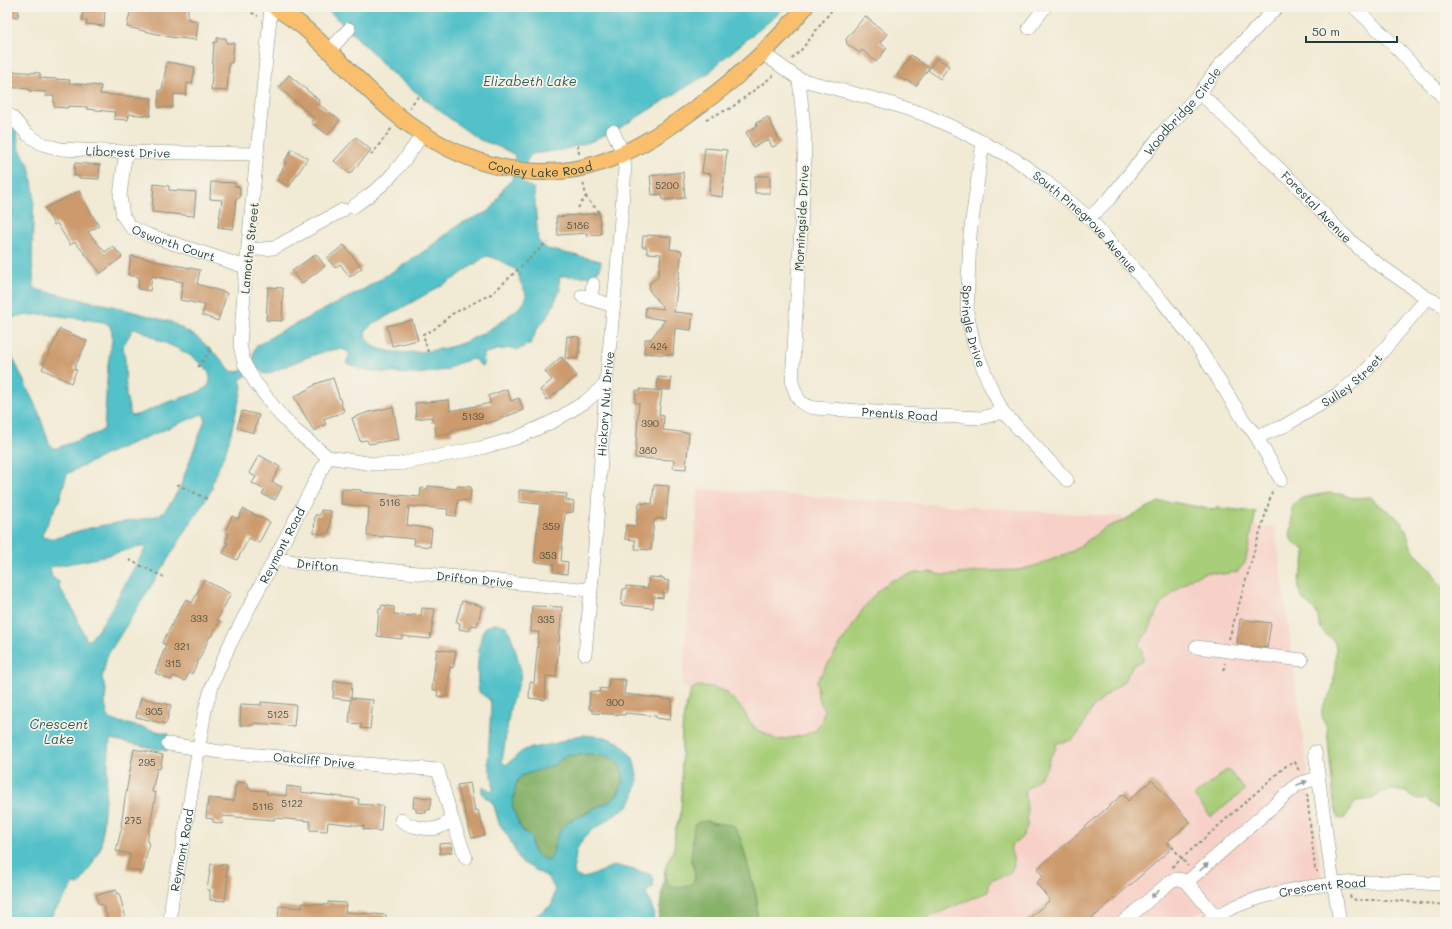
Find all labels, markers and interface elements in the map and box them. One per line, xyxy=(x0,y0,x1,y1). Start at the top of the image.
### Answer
scale bar xyxy=(1306,18,1397,44)
text: 50 m xyxy=(1312,23,1340,39)
street label: Woodbridge Circle xyxy=(1140,64,1224,158)
water label: Elizabeth Lake xyxy=(483,72,577,89)
street label: Libcrest Drive xyxy=(85,142,171,161)
street label: Cooley Lake Road xyxy=(486,156,594,180)
street label: Morningside Drive xyxy=(790,164,812,272)
street label: South Pinegrove Avenue xyxy=(1030,167,1142,276)
street label: Forestal Avenue xyxy=(1278,167,1355,246)
house number: 5200 xyxy=(655,178,679,192)
street label: Lamothe Street xyxy=(236,201,262,295)
house number: 5186 xyxy=(567,218,589,232)
street label: Osworth Court xyxy=(129,221,217,264)
street label: Springle Drive xyxy=(959,285,990,369)
house number: 424 xyxy=(650,339,668,353)
street label: Sulley Street xyxy=(1318,350,1386,410)
street label: Hickory Nut Drive xyxy=(593,351,617,457)
street label: Prentis Road xyxy=(861,403,938,424)
house number: 5139 xyxy=(462,409,484,423)
house number: 390 xyxy=(641,416,659,430)
house number: 380 xyxy=(639,443,657,457)
house number: 5116 xyxy=(380,495,400,509)
street label: Reymont Road xyxy=(255,504,308,586)
house number: 359 xyxy=(542,519,560,533)
house number: 353 xyxy=(539,548,557,562)
street label: Drifton xyxy=(296,554,339,574)
street label: Drifton Drive xyxy=(436,567,514,590)
house number: 333 xyxy=(190,611,208,625)
house number: 335 xyxy=(537,612,555,626)
house number: 321 xyxy=(174,639,190,653)
house number: 315 xyxy=(165,656,181,670)
house number: 300 xyxy=(606,695,624,709)
house number: 305 xyxy=(145,704,163,718)
house number: 5125 xyxy=(267,707,289,721)
water label: Crescent Lake xyxy=(30,715,88,747)
street label: Oakcliff Drive xyxy=(273,748,356,771)
house number: 295 xyxy=(138,755,156,769)
one-way arrow xyxy=(1297,780,1309,786)
house number: 5122 xyxy=(281,796,303,810)
house number: 5116 xyxy=(253,799,273,813)
street label: Reymont Road xyxy=(166,807,197,893)
house number: 275 xyxy=(125,813,142,827)
one-way arrow xyxy=(1198,863,1209,872)
street label: Crescent Road xyxy=(1277,874,1367,900)
one-way arrow xyxy=(1150,890,1160,899)

